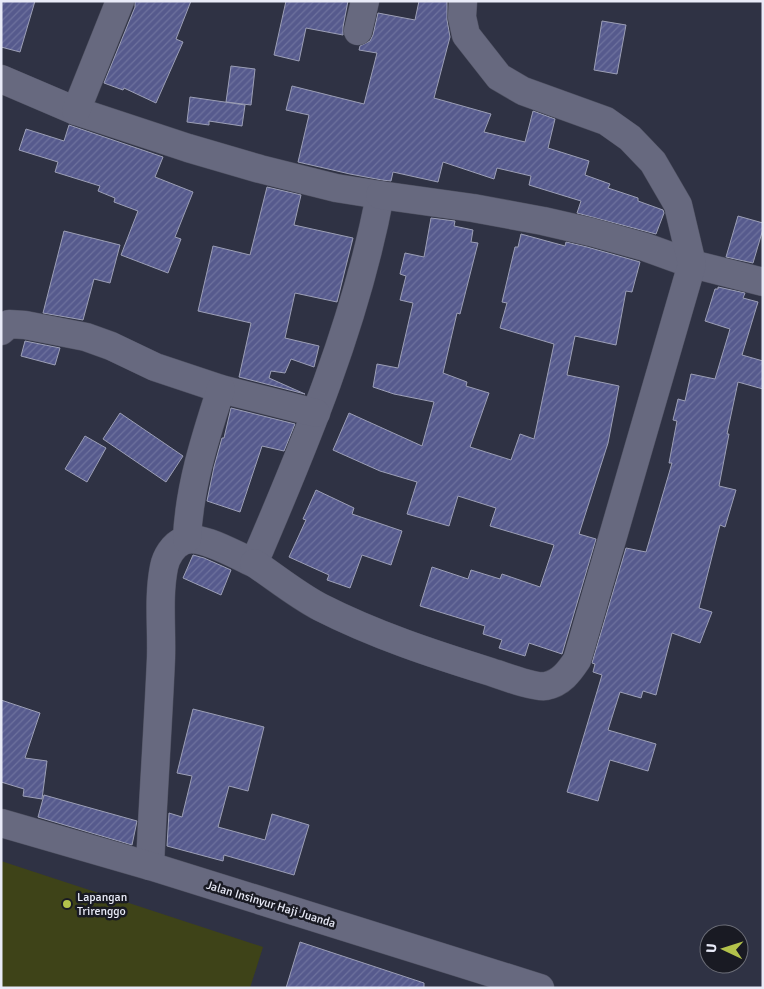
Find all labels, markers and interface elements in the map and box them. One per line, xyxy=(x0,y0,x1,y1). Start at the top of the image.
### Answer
street label: Jalan Insinyur Haji Juanda xyxy=(204,878,337,931)
place label: Lapangan Trirenggo xyxy=(77,890,127,919)
marker: Lapangan Trirenggo xyxy=(61,898,73,910)
north arrow xyxy=(699,924,749,974)
text: U xyxy=(703,943,720,953)

